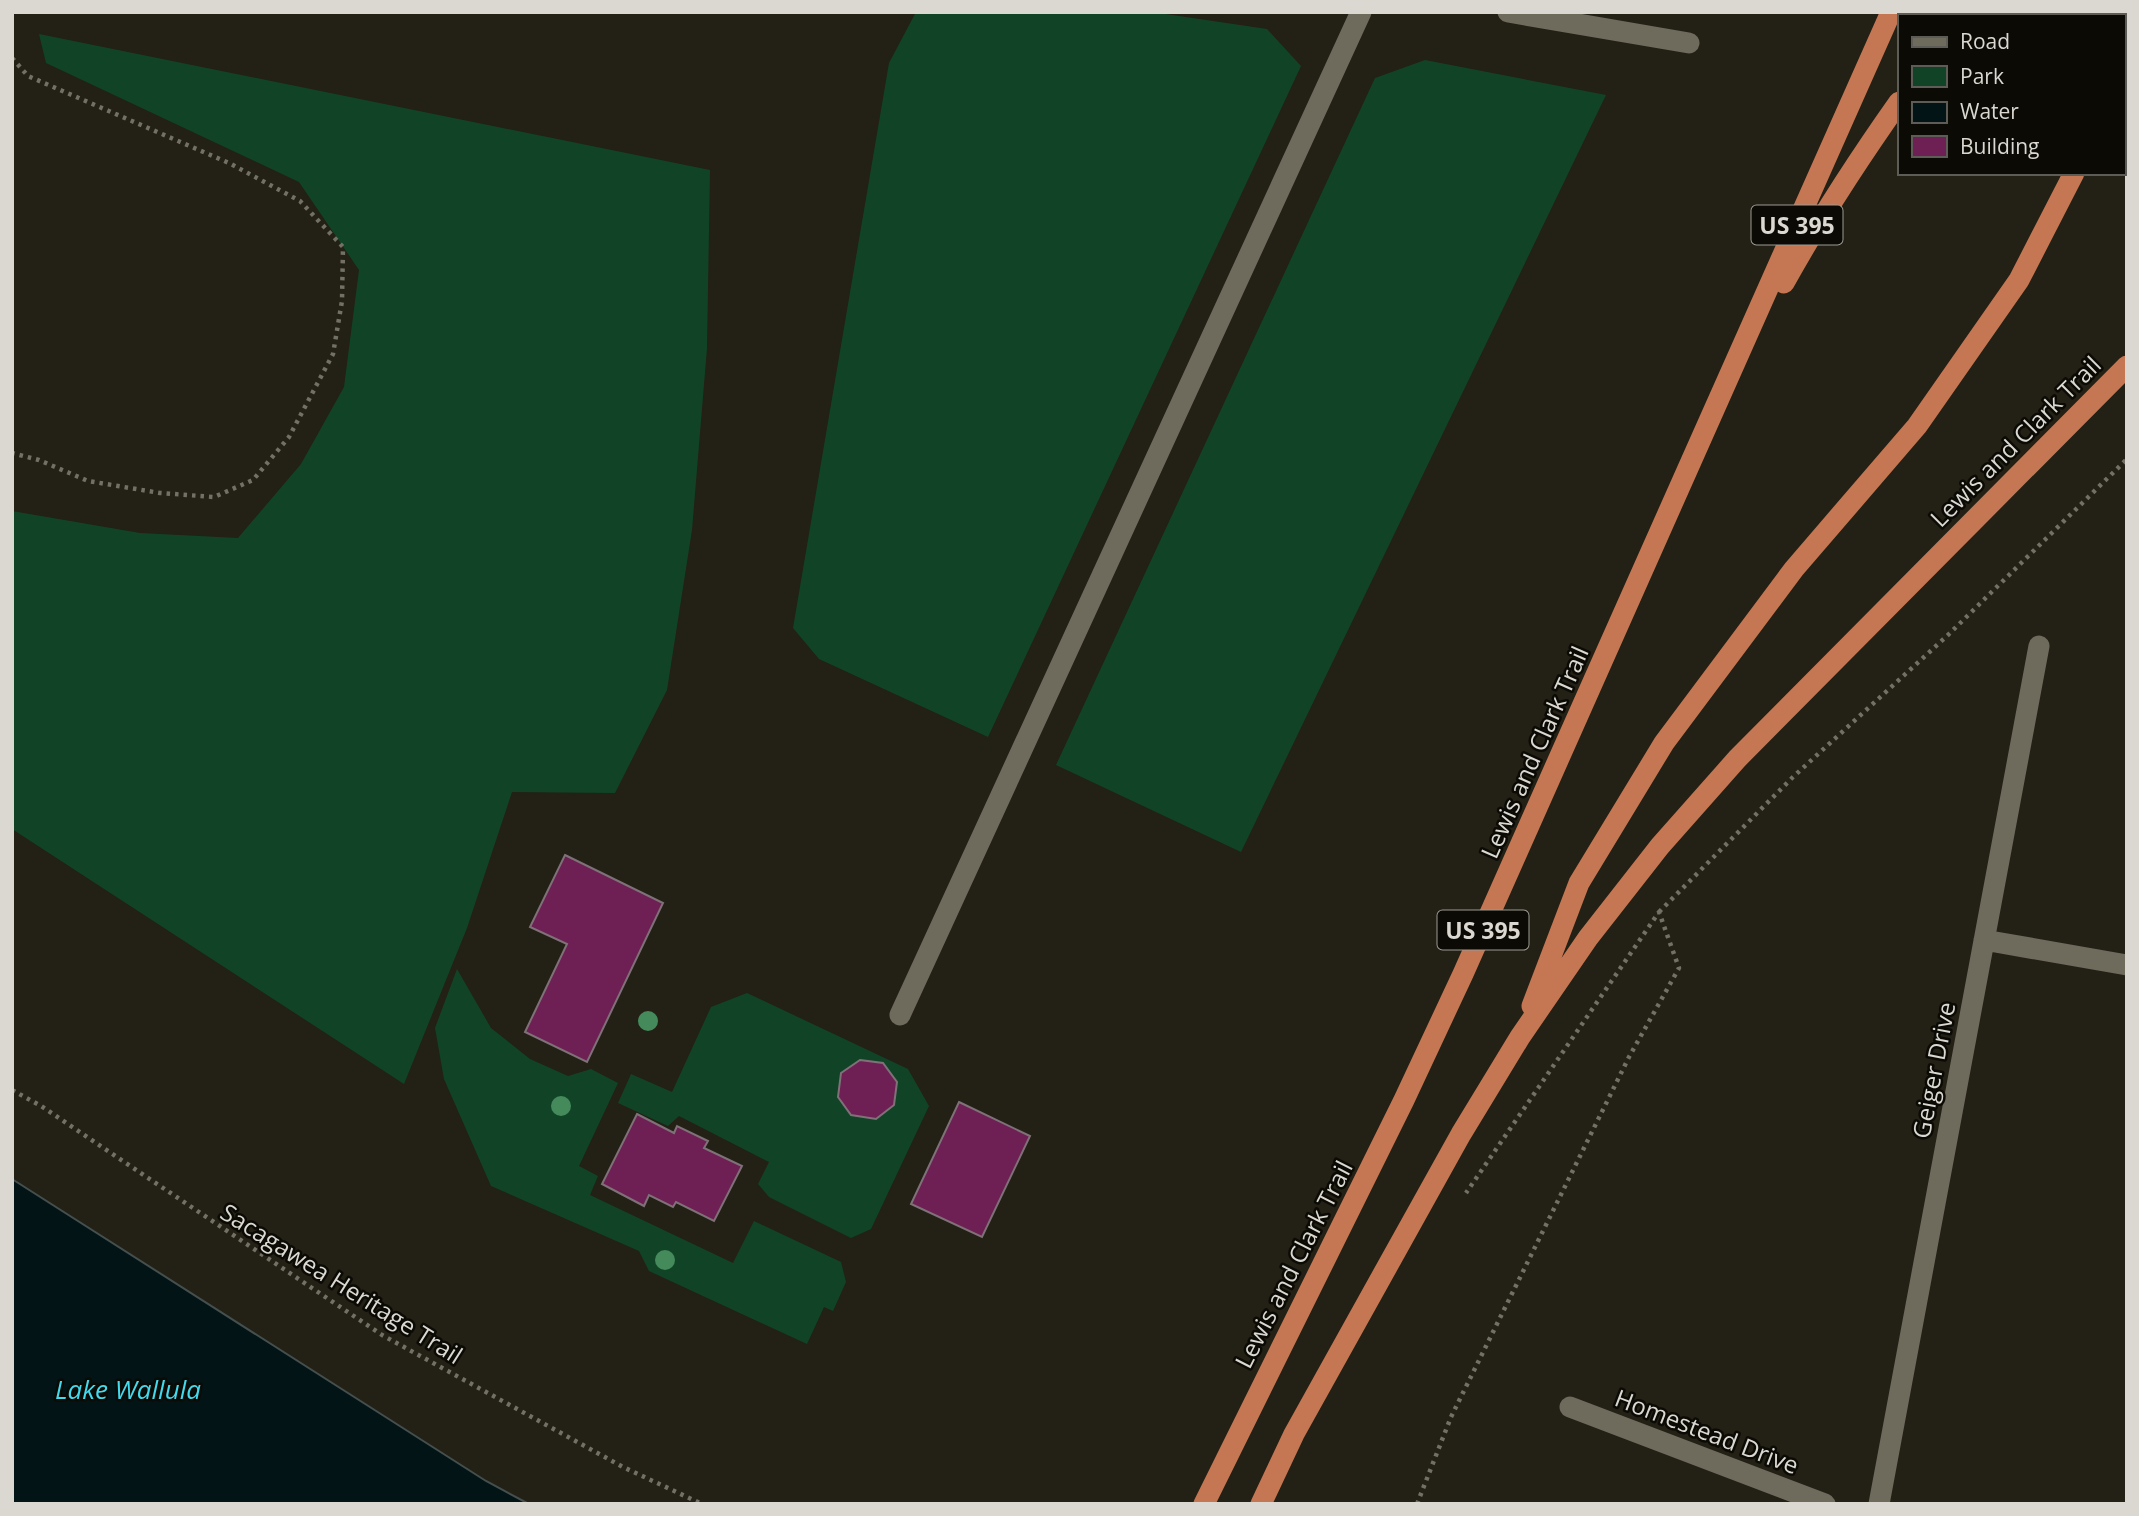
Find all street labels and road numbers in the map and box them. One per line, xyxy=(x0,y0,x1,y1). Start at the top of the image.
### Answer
road number: US 395 xyxy=(1752,206,1842,244)
street label: Lewis and Clark Trail xyxy=(1922,348,2108,534)
street label: Lewis and Clark Trail xyxy=(1472,641,1596,863)
road number: US 395 xyxy=(1438,911,1528,950)
street label: Geiger Drive xyxy=(1904,999,1962,1141)
street label: Lewis and Clark Trail xyxy=(1226,1155,1360,1373)
street label: Sacagawea Heritage Trail xyxy=(215,1195,469,1371)
street label: Homestead Drive xyxy=(1610,1381,1804,1481)

